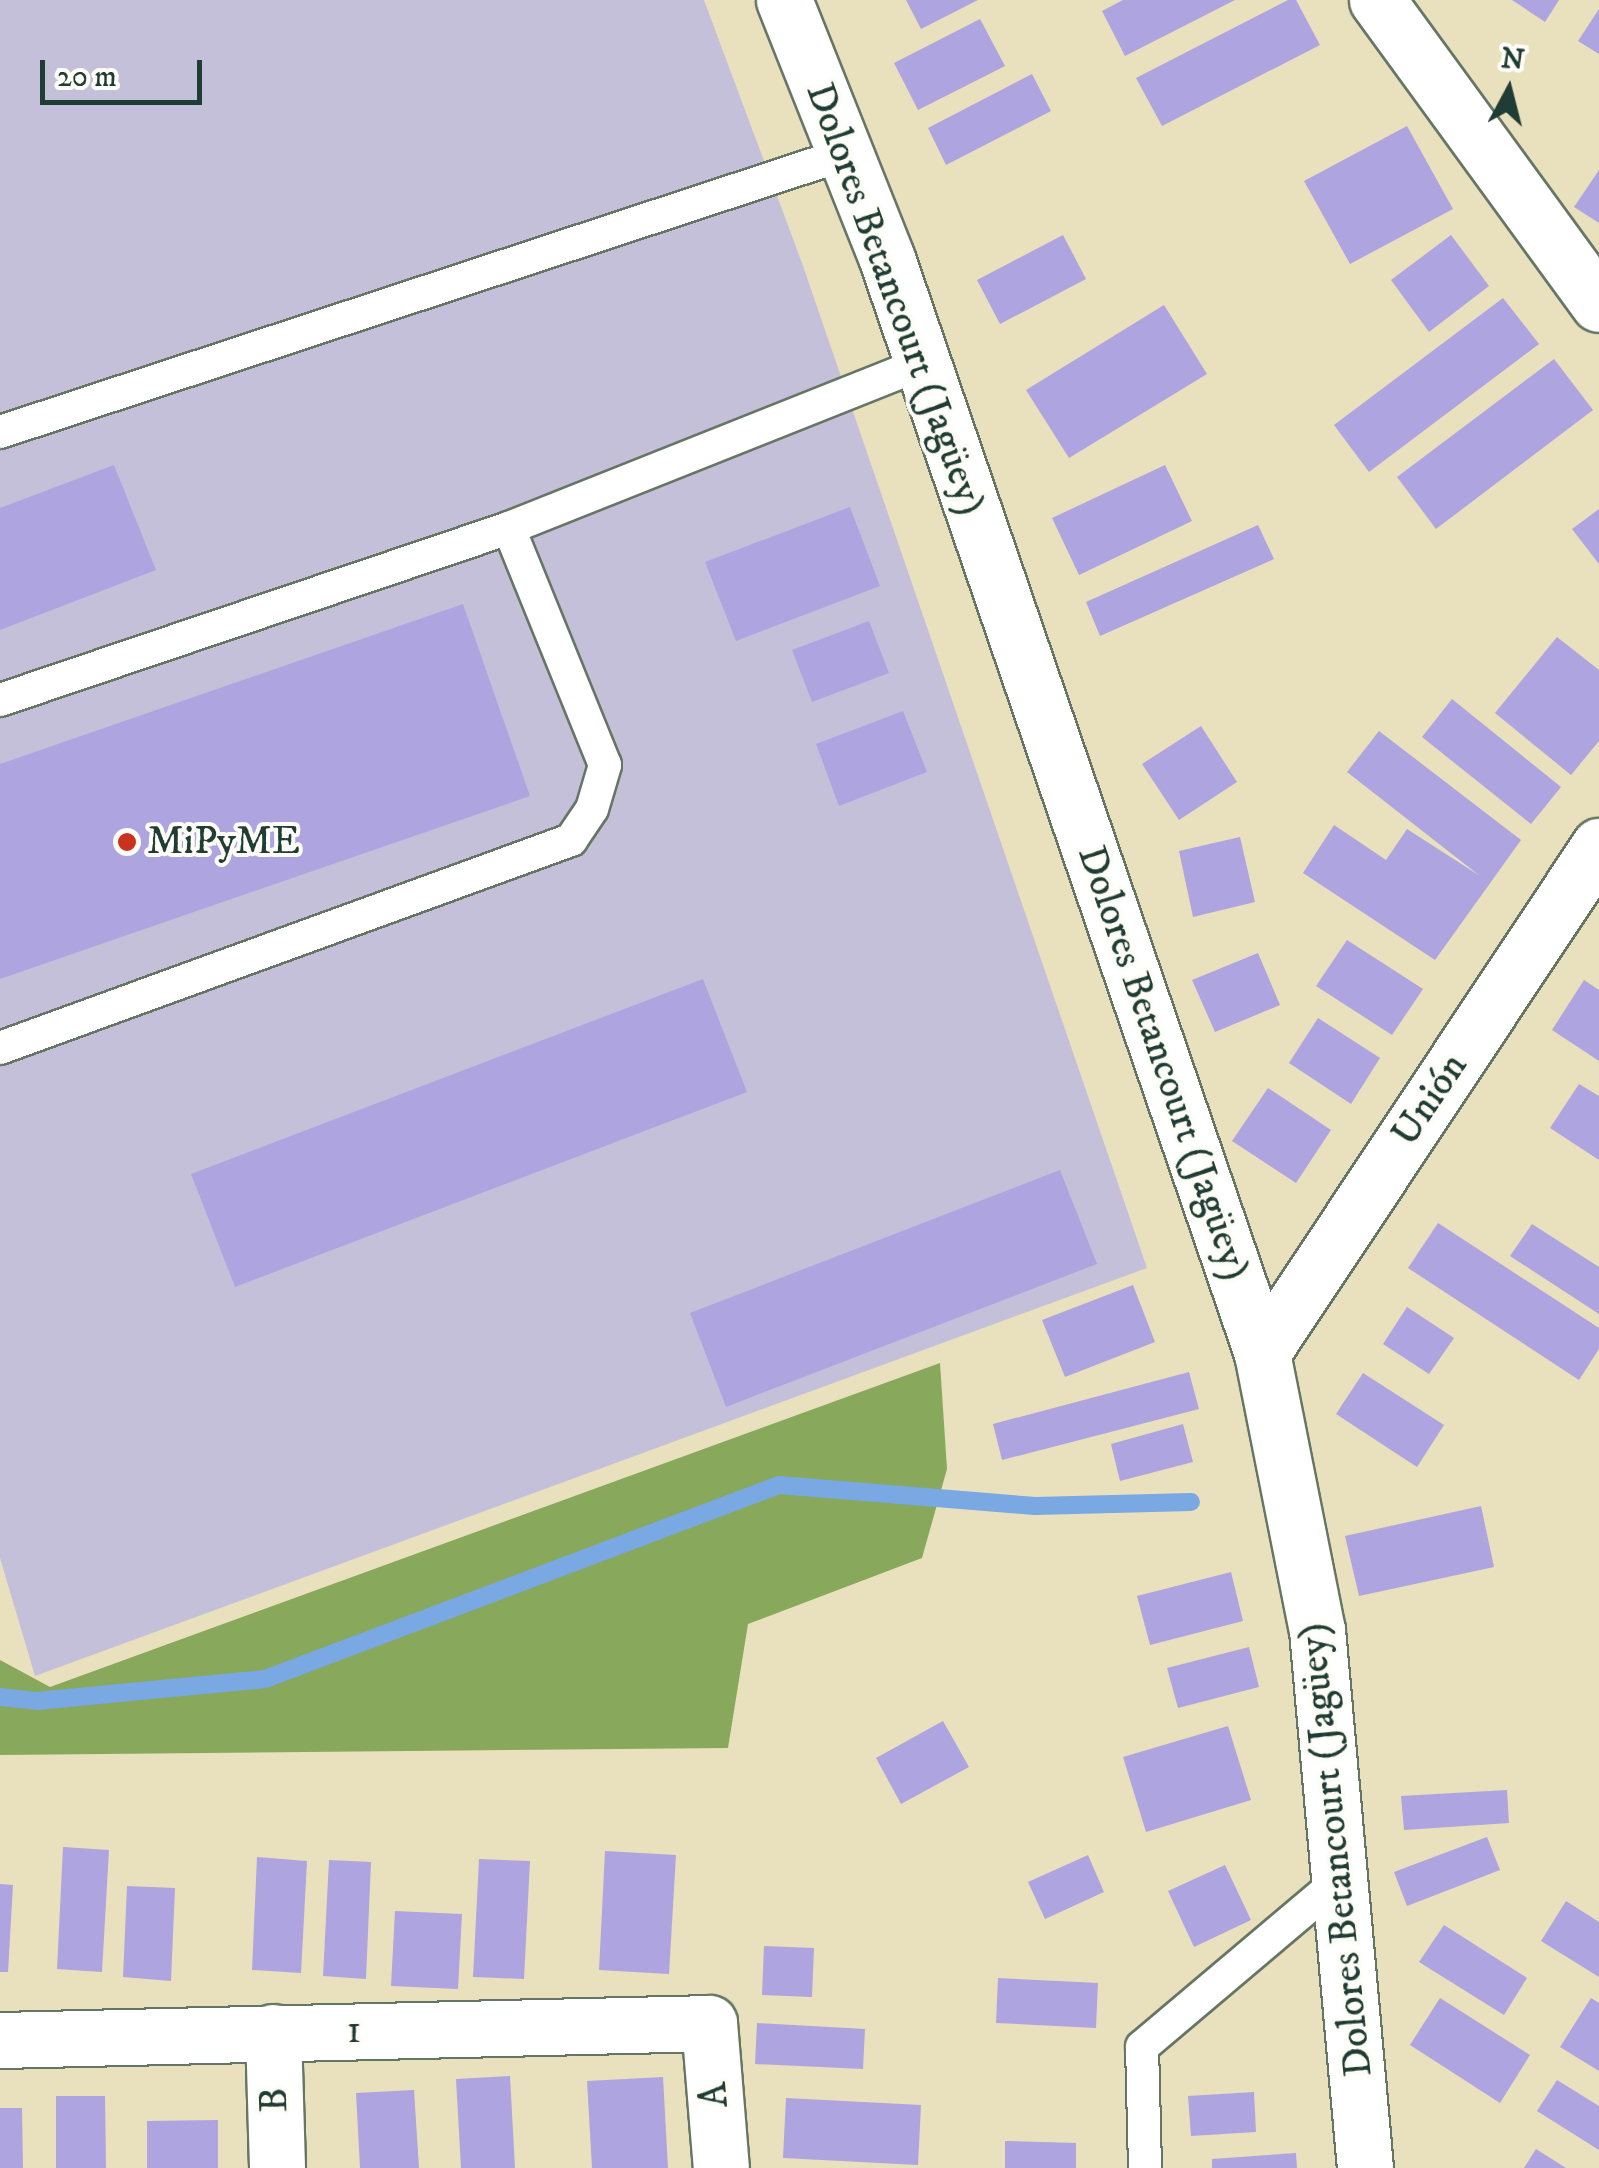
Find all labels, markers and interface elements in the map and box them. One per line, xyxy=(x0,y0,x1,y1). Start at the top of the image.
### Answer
scale bar xyxy=(45,40,208,102)
north arrow xyxy=(1459,40,1559,140)
text: N xyxy=(1499,41,1526,78)
text: 20 m xyxy=(57,59,117,96)
street label: Dolores Betancourt (Jagüey) xyxy=(795,77,995,521)
place label: MiPyME xyxy=(147,818,300,866)
marker: MiPyME xyxy=(116,831,138,853)
street label: Dolores Betancourt (Jagüey) xyxy=(1066,840,1260,1286)
street label: Unión xyxy=(1382,1044,1478,1156)
street label: Dolores Betancourt (Jagüey) xyxy=(1288,1621,1384,2079)
street label: 1 xyxy=(346,2007,362,2055)
street label: A xyxy=(690,2080,740,2110)
street label: B xyxy=(251,2087,299,2113)

